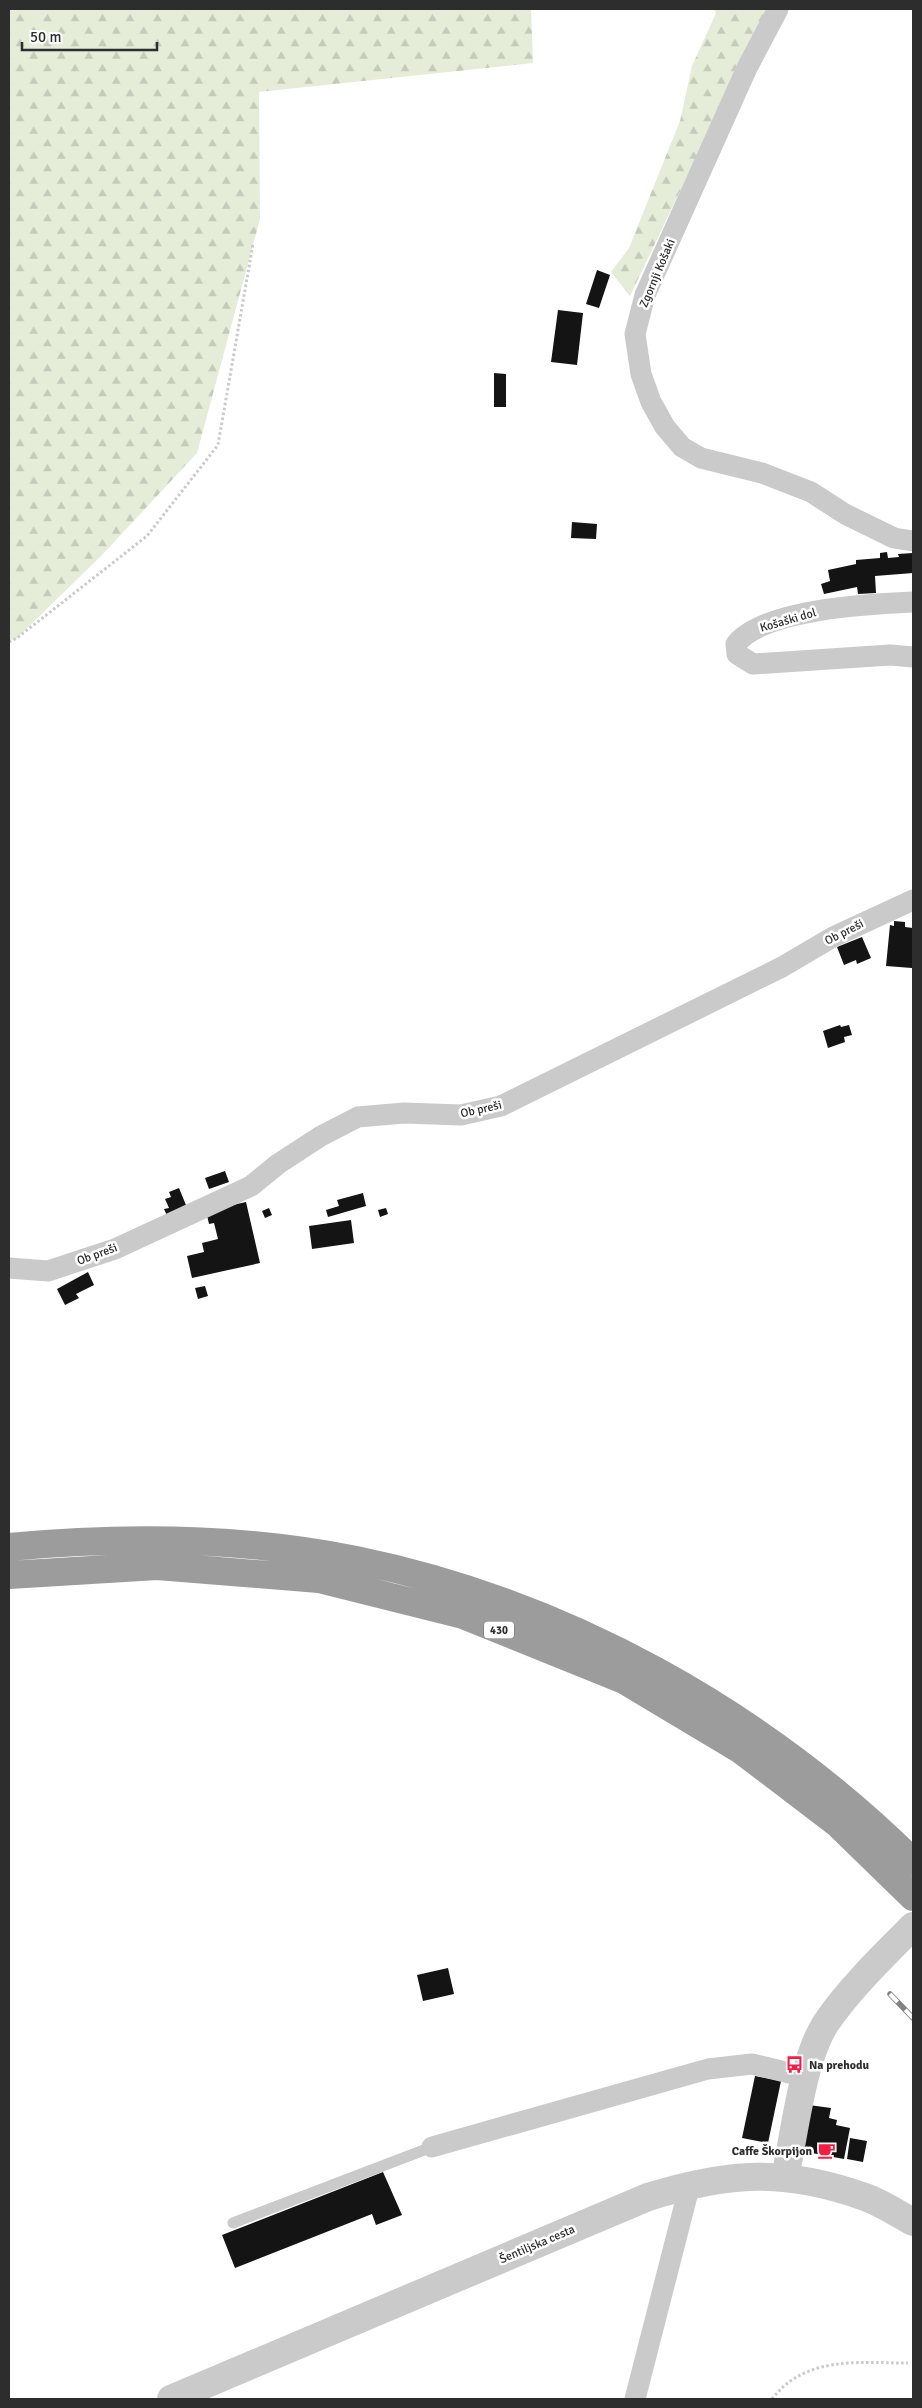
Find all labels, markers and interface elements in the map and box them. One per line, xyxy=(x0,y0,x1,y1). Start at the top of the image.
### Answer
scale bar xyxy=(22,20,158,52)
text: 50 m xyxy=(30,28,61,46)
street label: Zgornji Košaki xyxy=(636,237,679,310)
street label: Košaški dol xyxy=(758,605,818,636)
street label: Ob preši xyxy=(822,916,866,949)
street label: Ob preši xyxy=(459,1097,503,1122)
street label: Ob preši xyxy=(75,1240,119,1269)
road number: 430 xyxy=(484,1622,514,1638)
bus stop icon: Na prehodu xyxy=(785,2055,805,2075)
place label: Na prehodu xyxy=(809,2058,869,2073)
cafe icon: Caffe Škorpijon xyxy=(816,2141,836,2161)
place label: Caffe Škorpijon xyxy=(732,2143,812,2159)
street label: Šentiljska cesta xyxy=(497,2222,577,2267)

